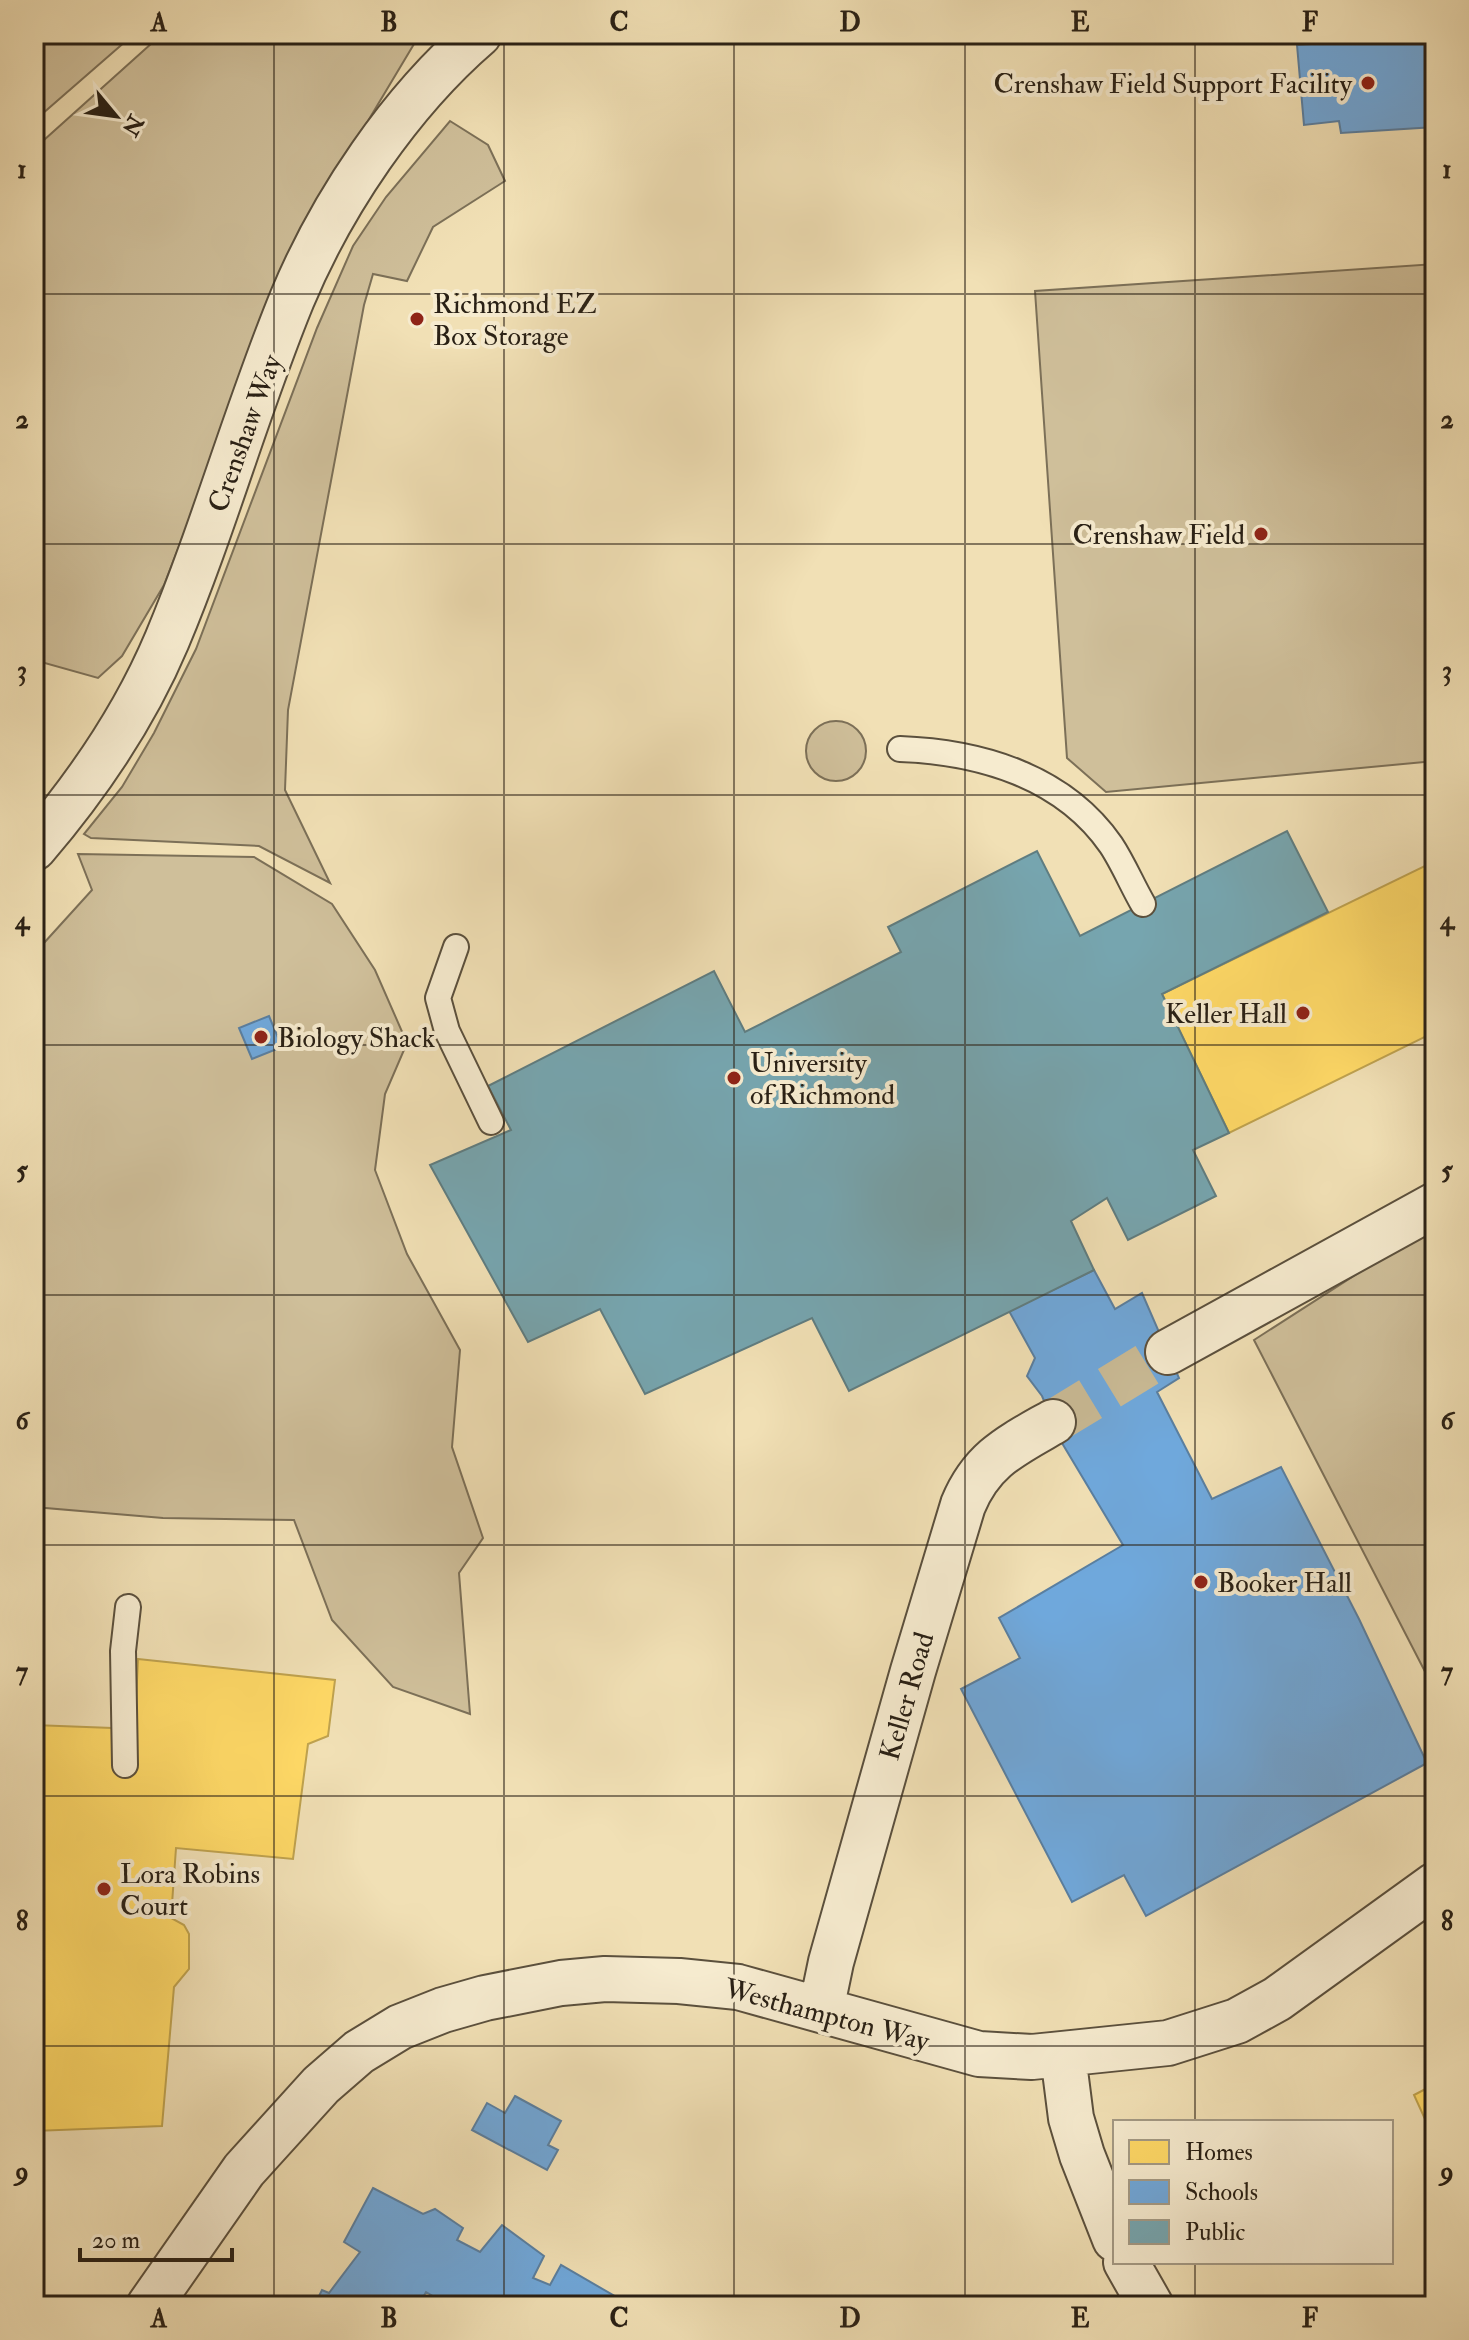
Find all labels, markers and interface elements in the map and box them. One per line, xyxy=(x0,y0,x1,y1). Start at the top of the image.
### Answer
text: A xyxy=(150,7,168,39)
text: B xyxy=(380,7,398,39)
text: C xyxy=(609,7,629,39)
text: D xyxy=(839,7,861,39)
text: E xyxy=(1071,7,1090,39)
text: F xyxy=(1302,7,1319,39)
place label: Crenshaw Field Support Facility xyxy=(994,67,1353,102)
marker: Crenshaw Field Support Facility xyxy=(1359,74,1377,92)
north arrow xyxy=(76,76,156,156)
text: N xyxy=(115,109,150,141)
text: 1 xyxy=(17,154,27,186)
text: 1 xyxy=(1442,154,1452,186)
place label: Richmond EZ Box Storage xyxy=(433,287,597,354)
marker: Richmond EZ Box Storage xyxy=(408,310,426,328)
street label: Crenshaw Way xyxy=(201,349,290,517)
text: 2 xyxy=(15,404,29,436)
text: 2 xyxy=(1440,404,1454,436)
place label: Crenshaw Field xyxy=(1073,518,1245,553)
marker: Crenshaw Field xyxy=(1252,525,1270,543)
text: 3 xyxy=(17,655,27,687)
text: 3 xyxy=(1442,655,1452,687)
text: 4 xyxy=(14,905,31,937)
text: 4 xyxy=(1439,905,1456,937)
place label: Keller Hall xyxy=(1165,997,1287,1032)
marker: Keller Hall xyxy=(1294,1004,1312,1022)
place label: Biology Shack xyxy=(277,1021,436,1056)
marker: Biology Shack xyxy=(252,1028,270,1046)
place label: University of Richmond xyxy=(750,1046,895,1113)
marker: University of Richmond xyxy=(725,1069,743,1087)
text: 5 xyxy=(16,1155,28,1187)
text: 5 xyxy=(1441,1155,1453,1187)
text: 6 xyxy=(15,1405,30,1437)
text: 6 xyxy=(1440,1405,1455,1437)
place label: Booker Hall xyxy=(1217,1566,1352,1601)
marker: Booker Hall xyxy=(1192,1573,1210,1591)
street label: Keller Road xyxy=(872,1628,942,1765)
text: 7 xyxy=(16,1656,28,1688)
text: 7 xyxy=(1441,1656,1453,1688)
place label: Lora Robins Court xyxy=(120,1857,260,1924)
marker: Lora Robins Court xyxy=(95,1880,113,1898)
text: 8 xyxy=(16,1906,28,1938)
text: 8 xyxy=(1441,1906,1453,1938)
street label: Westhampton Way xyxy=(719,1971,934,2060)
legend xyxy=(1113,2120,1393,2264)
text: Homes xyxy=(1185,2137,1253,2168)
text: 9 xyxy=(12,2156,29,2188)
text: 9 xyxy=(1437,2156,1454,2188)
text: Schools xyxy=(1185,2177,1258,2208)
scale bar xyxy=(80,2212,232,2262)
text: Public xyxy=(1185,2217,1245,2248)
text: 20 m xyxy=(92,2225,141,2256)
text: A xyxy=(150,2303,168,2335)
text: B xyxy=(380,2303,398,2335)
text: C xyxy=(609,2303,629,2335)
text: D xyxy=(839,2303,861,2335)
text: E xyxy=(1071,2303,1090,2335)
text: F xyxy=(1302,2303,1319,2335)

